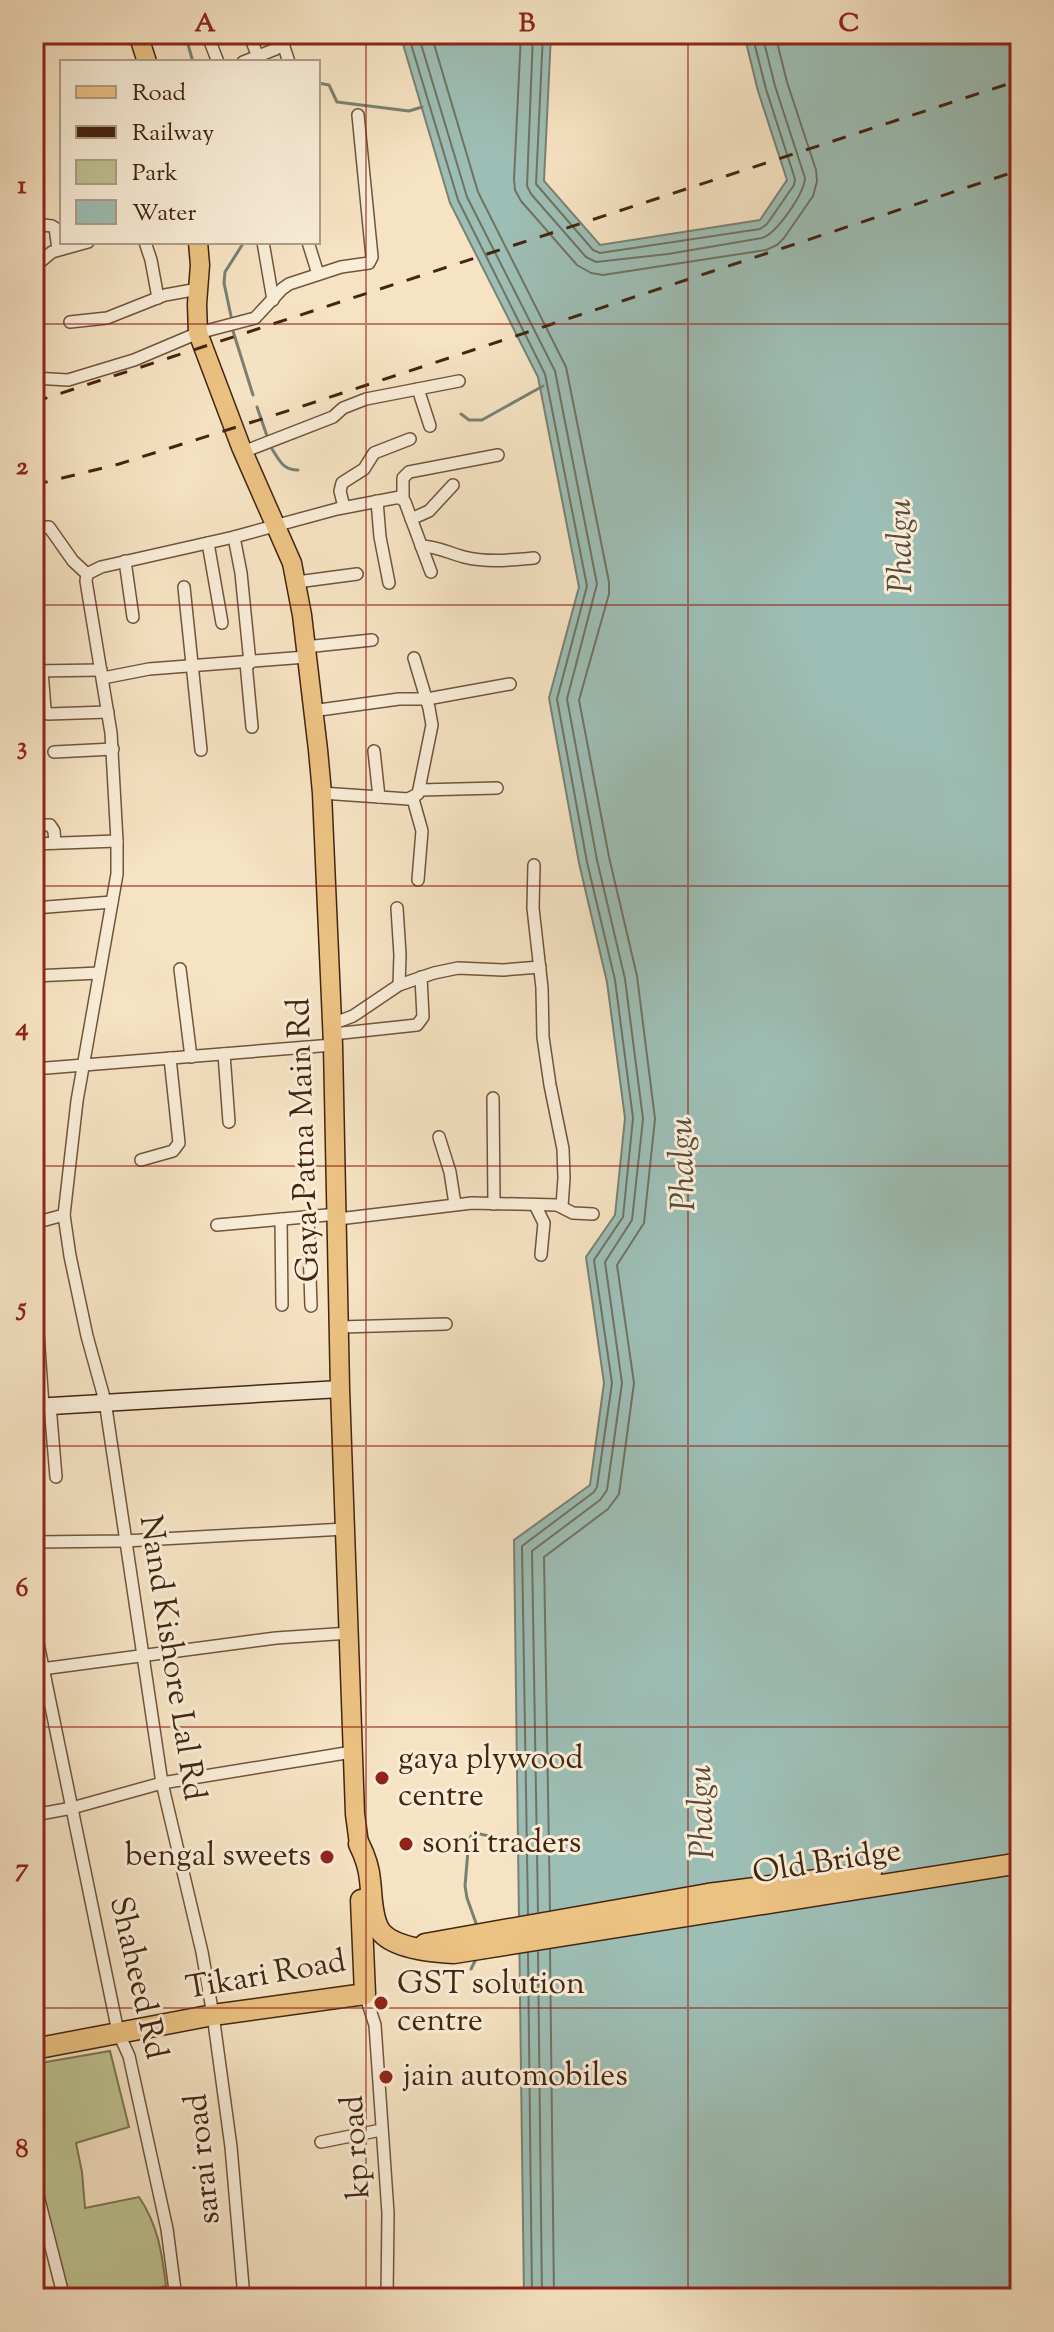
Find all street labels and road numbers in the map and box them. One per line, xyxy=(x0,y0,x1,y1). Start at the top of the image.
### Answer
street label: Gaya-Patna Main Rd xyxy=(277,997,333,1283)
street label: Nand Kishore Lal Rd xyxy=(126,1512,216,1804)
street label: Old Bridge xyxy=(749,1829,905,1897)
street label: Shaheed Rd xyxy=(96,1892,178,2064)
street label: Tikari Road xyxy=(182,1939,350,2013)
street label: sarai road xyxy=(174,2091,234,2227)
street label: kp road xyxy=(330,2094,384,2200)

